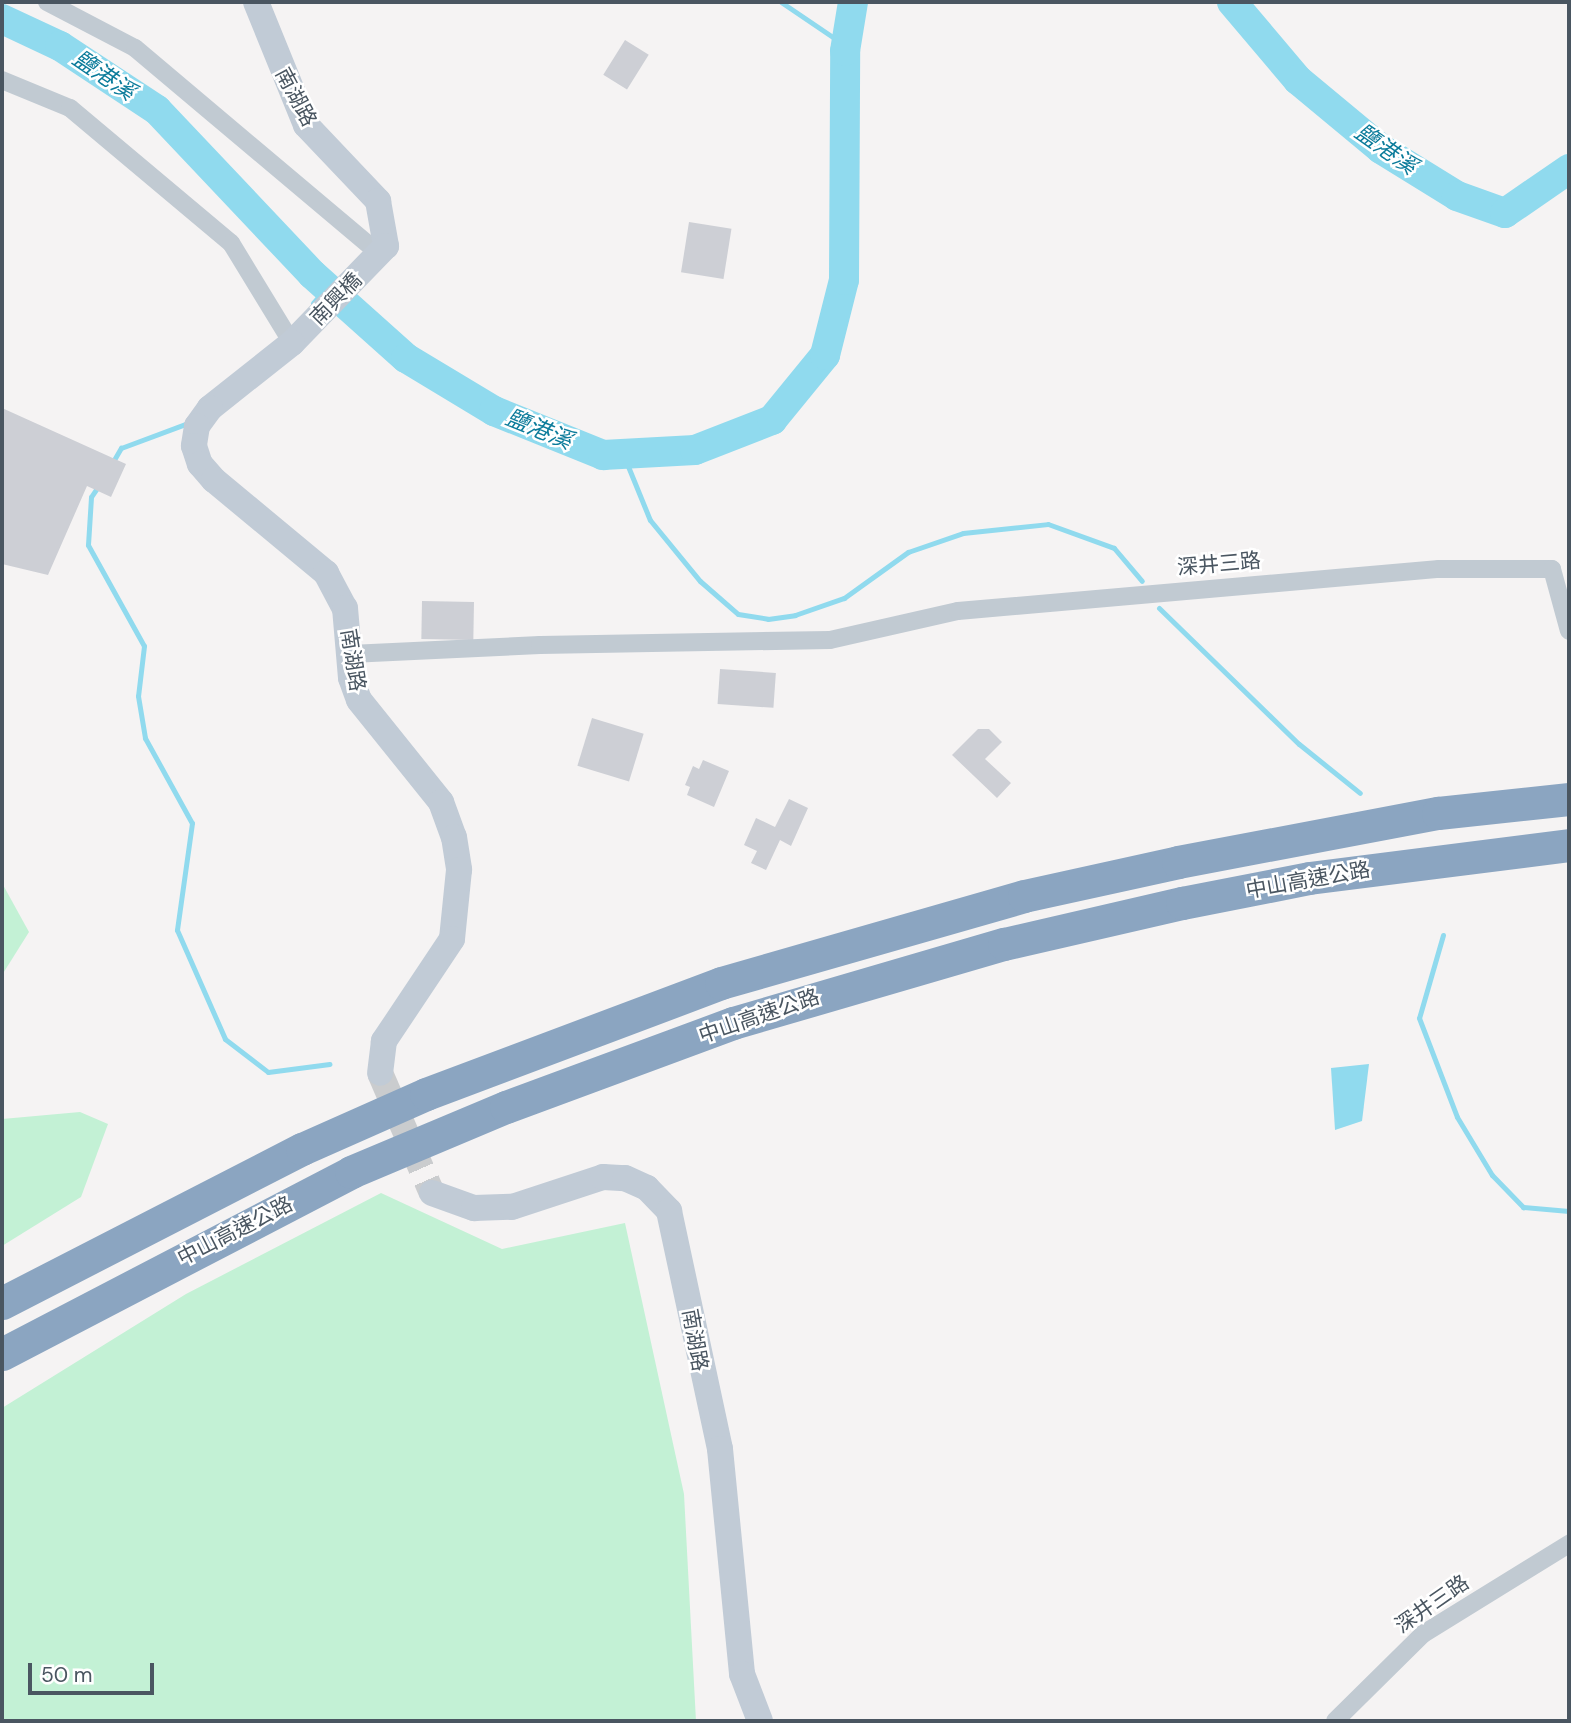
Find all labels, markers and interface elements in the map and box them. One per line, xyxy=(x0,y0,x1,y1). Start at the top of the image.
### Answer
water label: 鹽港溪 xyxy=(68,44,140,106)
street label: 南湖路 xyxy=(270,63,322,131)
water label: 鹽港溪 xyxy=(1350,118,1422,180)
street label: 南興橋 xyxy=(305,268,367,330)
water label: 鹽港溪 xyxy=(502,403,576,455)
street label: 深井三路 xyxy=(1176,548,1262,580)
street label: 南湖路 xyxy=(336,627,370,693)
street label: 中山高速公路 xyxy=(1244,857,1372,903)
street label: 中山高速公路 xyxy=(695,984,823,1048)
street label: 中山高速公路 xyxy=(173,1191,297,1271)
street label: 南湖路 xyxy=(677,1307,713,1373)
street label: 深井三路 xyxy=(1390,1570,1474,1638)
scale bar xyxy=(32,1650,158,1694)
text: 50 m xyxy=(41,1661,92,1689)

